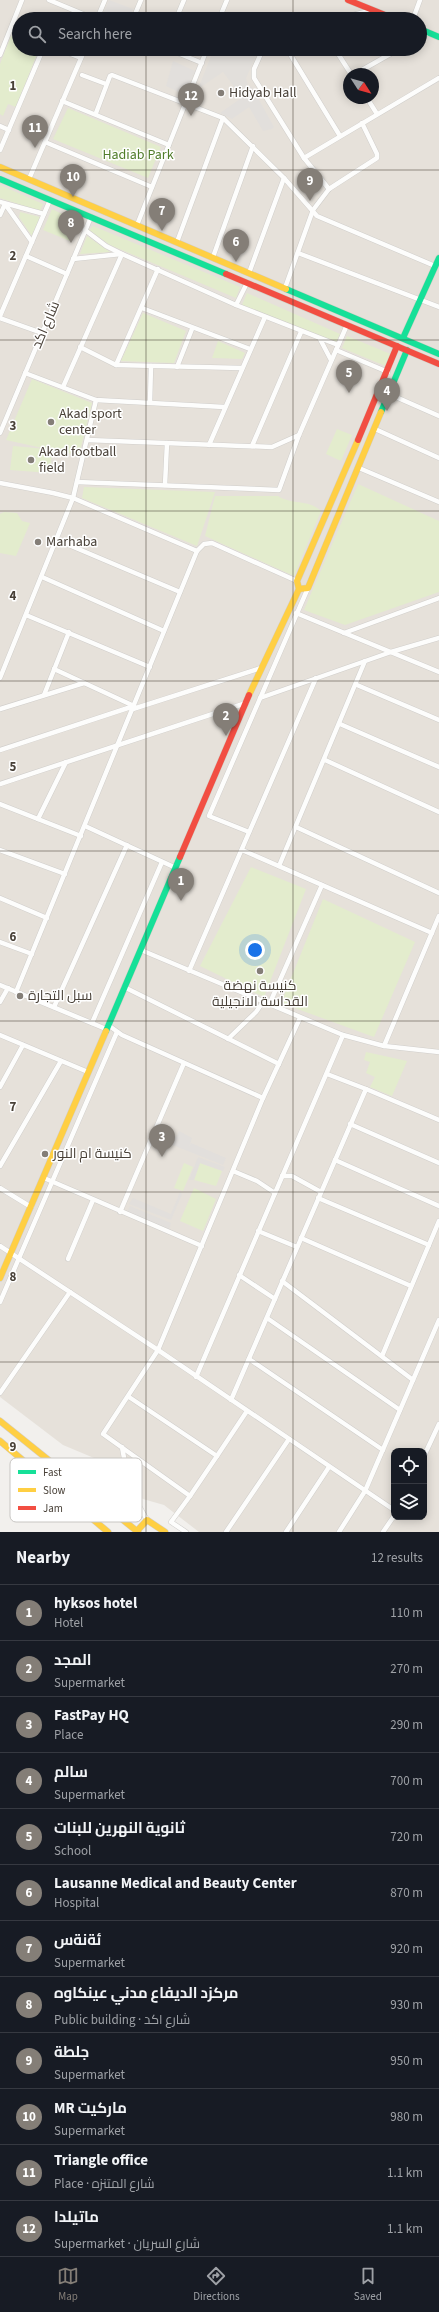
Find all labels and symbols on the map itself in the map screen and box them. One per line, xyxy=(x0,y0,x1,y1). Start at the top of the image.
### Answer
north arrow xyxy=(343,68,379,104)
text: 1 xyxy=(10,77,17,95)
pin: 12 xyxy=(178,83,204,116)
place label: Hidyab Hall xyxy=(229,83,297,103)
marker: Hidyab Hall xyxy=(216,88,226,98)
pin: 11 xyxy=(22,115,48,148)
park label: Hadiab Park xyxy=(102,145,174,165)
pin: 10 xyxy=(60,164,86,197)
pin: 9 xyxy=(297,168,323,201)
pin: 7 xyxy=(149,198,175,231)
pin: 8 xyxy=(58,210,84,243)
pin: 6 xyxy=(223,229,249,262)
text: 2 xyxy=(10,247,17,265)
street label: شارع اكد xyxy=(27,298,65,352)
pin: 5 xyxy=(336,360,362,393)
pin: 4 xyxy=(374,378,400,411)
place label: Akad sport center xyxy=(59,404,122,440)
text: 3 xyxy=(10,417,17,435)
marker: Akad sport center xyxy=(46,417,56,427)
place label: Akad football field xyxy=(39,442,117,478)
marker: Akad football field xyxy=(26,455,36,465)
place label: Marhaba xyxy=(46,532,97,552)
marker: Marhaba xyxy=(33,537,43,547)
text: 4 xyxy=(10,587,17,605)
pin: 2 xyxy=(213,703,239,736)
text: 5 xyxy=(10,758,17,776)
pin: 1 xyxy=(168,868,194,901)
text: 6 xyxy=(10,928,17,946)
your location xyxy=(245,940,265,960)
marker: كنيسة نهضة القداسة الانجيلية xyxy=(255,966,265,976)
place label: كنيسة نهضة القداسة الانجيلية xyxy=(212,976,308,1012)
place label: سبل التجارة xyxy=(28,986,92,1006)
marker: سبل التجارة xyxy=(15,991,25,1001)
text: 7 xyxy=(10,1098,17,1116)
pin: 3 xyxy=(149,1124,175,1157)
place label: كنيسة ام النور xyxy=(52,1144,132,1164)
marker: كنيسة ام النور xyxy=(40,1149,50,1159)
text: 8 xyxy=(10,1268,17,1286)
text: 9 xyxy=(10,1438,17,1456)
legend xyxy=(10,1458,142,1522)
text: Fast xyxy=(43,1465,62,1480)
text: Slow xyxy=(43,1483,66,1498)
text: Jam xyxy=(43,1501,63,1516)

